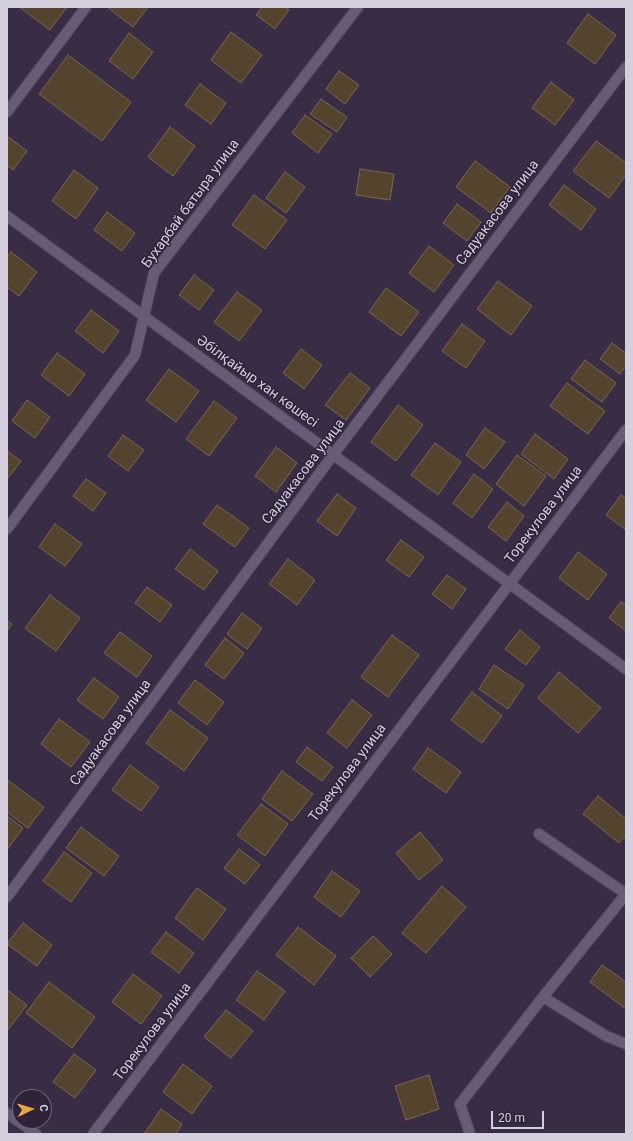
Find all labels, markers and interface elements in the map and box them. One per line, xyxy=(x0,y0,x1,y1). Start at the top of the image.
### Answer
street label: Бухарбай батыра улица xyxy=(139,136,243,272)
street label: Садуакасова улица xyxy=(453,157,543,269)
street label: Әбілқайыр хан көшесі xyxy=(193,332,321,432)
street label: Садуакасова улица xyxy=(259,416,349,528)
street label: Торекулова улица xyxy=(502,463,586,567)
street label: Садуакасова улица xyxy=(67,677,155,789)
street label: Торекулова улица xyxy=(306,721,390,825)
street label: Торекулова улица xyxy=(111,980,195,1084)
north arrow xyxy=(12,1089,52,1129)
scale bar xyxy=(493,1103,546,1129)
text: С xyxy=(37,1104,50,1112)
text: 20 m xyxy=(498,1111,525,1125)

